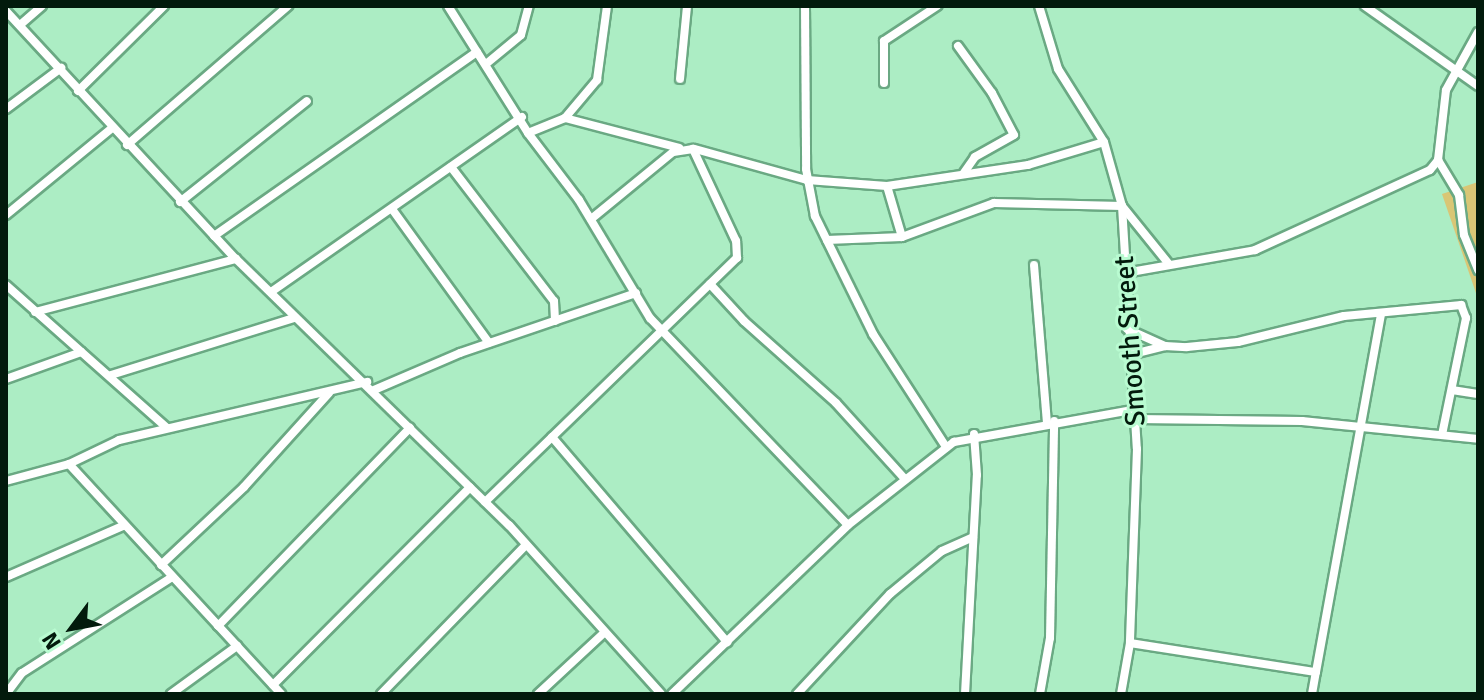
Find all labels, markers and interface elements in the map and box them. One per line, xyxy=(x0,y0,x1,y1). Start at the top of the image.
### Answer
street label: Smooth Street xyxy=(1107,255,1153,427)
north arrow xyxy=(32,588,112,668)
text: N xyxy=(36,627,67,655)

